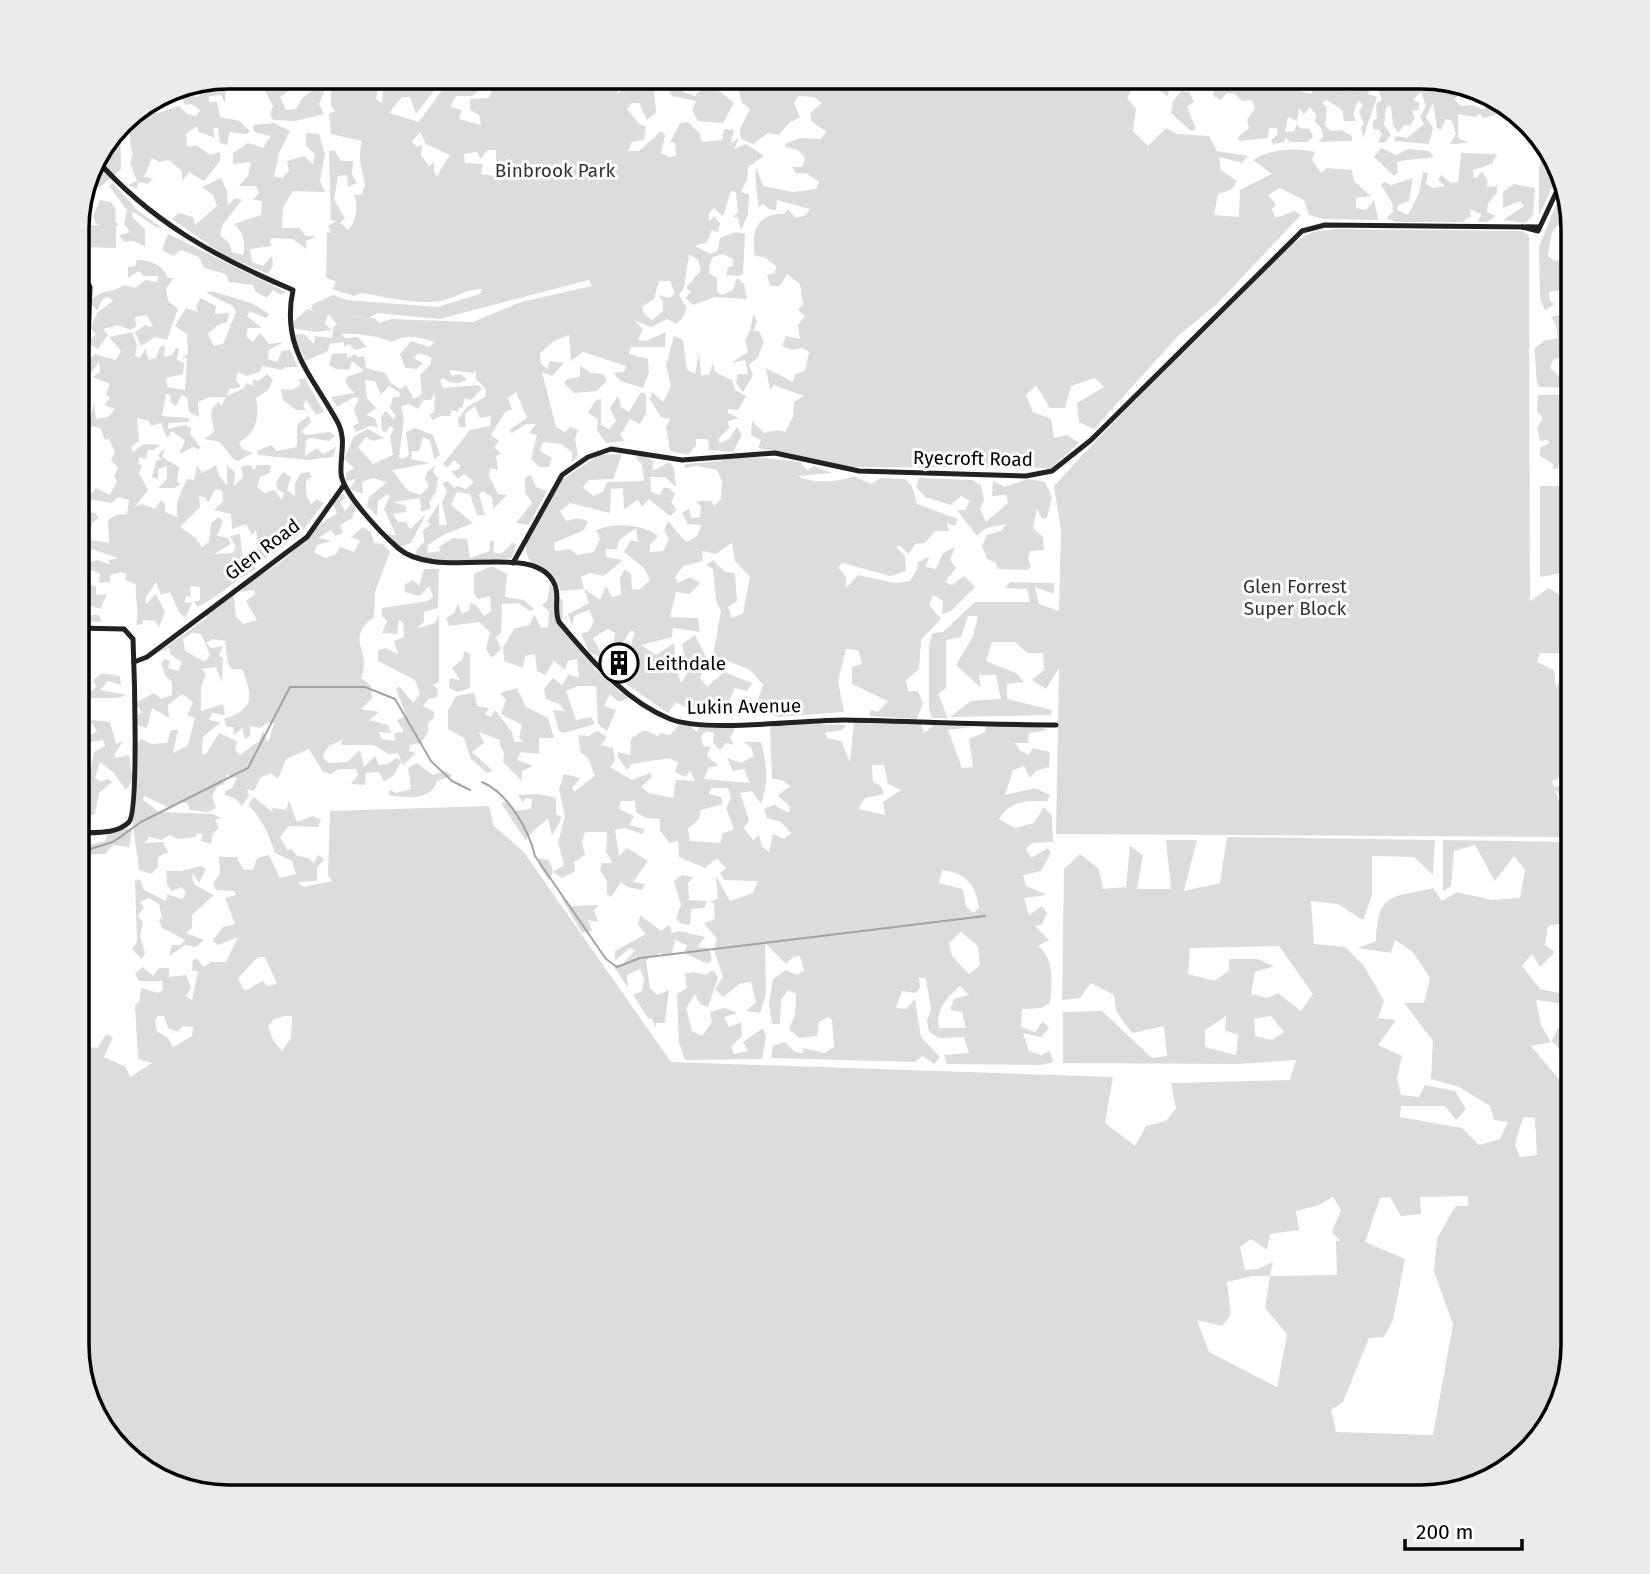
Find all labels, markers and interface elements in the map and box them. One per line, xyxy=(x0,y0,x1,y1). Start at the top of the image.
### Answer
park label: Binbrook Park xyxy=(495,159,615,182)
street label: Ryecroft Road xyxy=(913,446,1033,471)
street label: Glen Road xyxy=(220,514,304,585)
park label: Glen Forrest Super Block xyxy=(1243,575,1347,620)
building icon: Leithdale xyxy=(598,642,640,684)
place label: Leithdale xyxy=(646,652,726,675)
street label: Lukin Avenue xyxy=(687,694,801,719)
scale bar xyxy=(1405,1508,1522,1552)
text: 200 m xyxy=(1416,1519,1473,1545)

